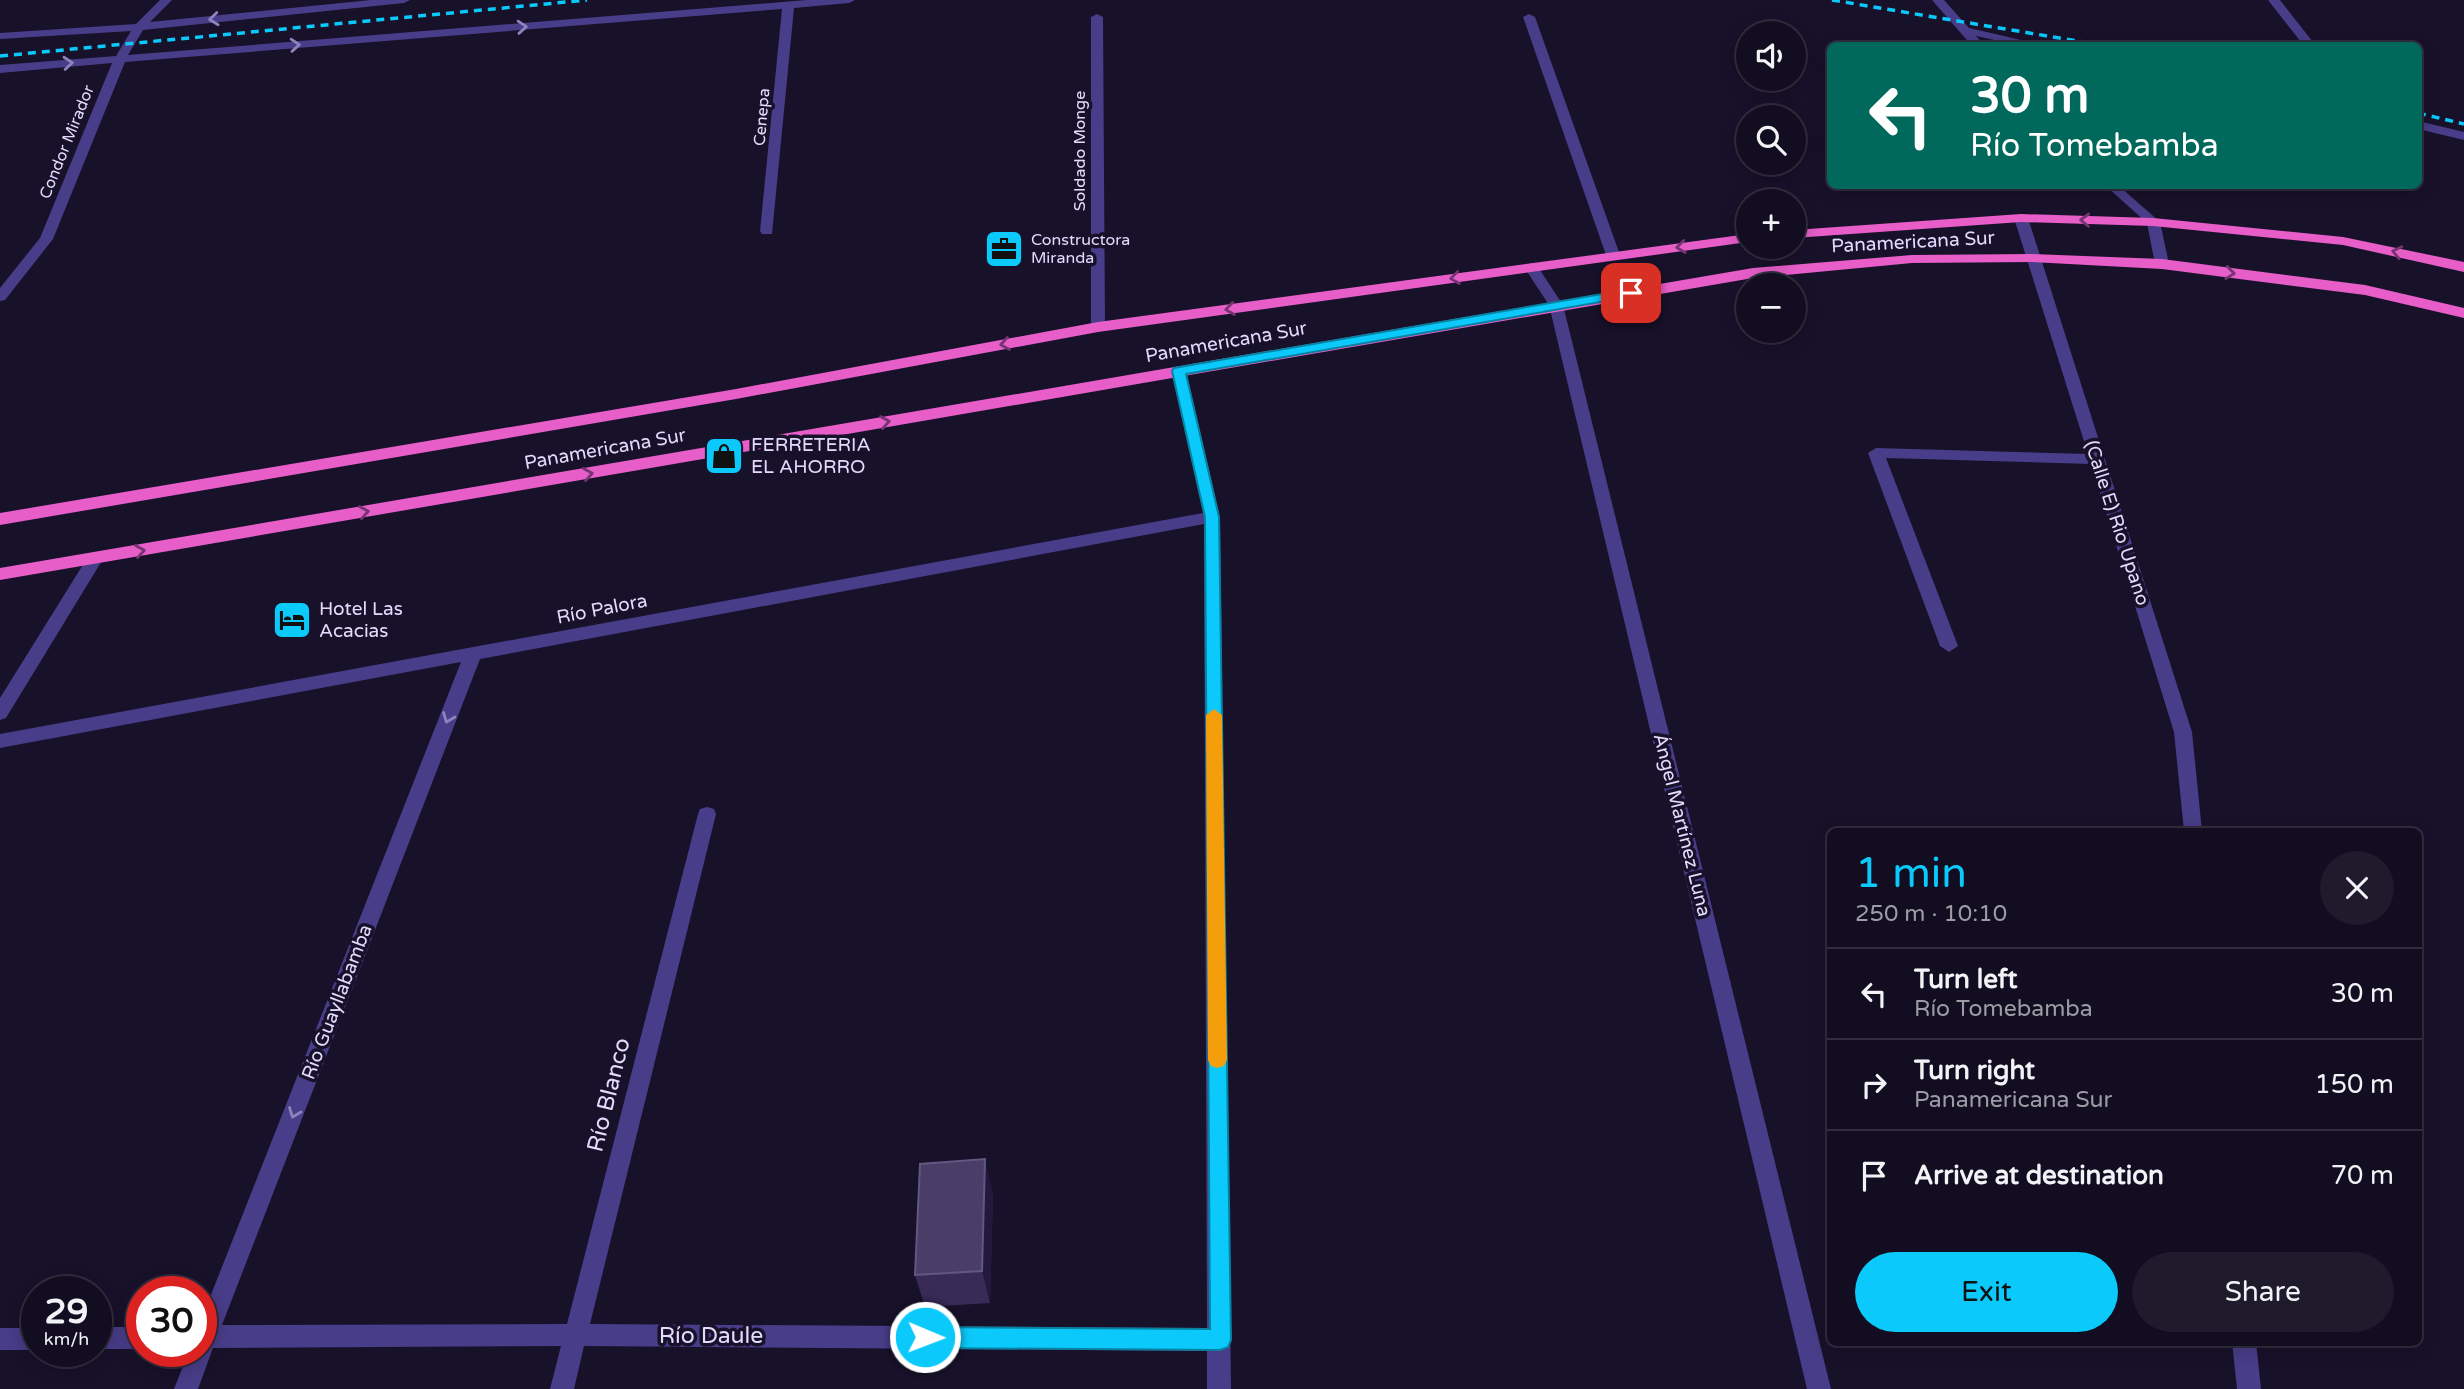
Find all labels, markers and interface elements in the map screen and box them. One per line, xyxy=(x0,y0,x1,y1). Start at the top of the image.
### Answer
one-way arrow xyxy=(208,11,219,26)
one-way arrow xyxy=(516,20,527,35)
map controls xyxy=(1736,21,1806,343)
button: sound xyxy=(1736,21,1806,91)
one-way arrow xyxy=(290,38,301,53)
one-way arrow xyxy=(63,56,74,71)
text: 30 m xyxy=(1970,67,2089,126)
icon: left xyxy=(1855,70,1946,161)
street label: Condor Mirador xyxy=(35,81,99,202)
street label: Cenepa xyxy=(750,87,774,147)
street label: Soldado Monge xyxy=(1070,91,1090,211)
button: search xyxy=(1736,105,1806,175)
text: Río Tomebamba xyxy=(1970,127,2219,165)
button: + xyxy=(1736,189,1806,259)
one-way arrow xyxy=(2079,213,2090,228)
street label: Panamericana Sur xyxy=(1831,227,1996,257)
office icon: Constructora Miranda xyxy=(983,228,1025,270)
place label: Constructora Miranda xyxy=(1031,230,1130,268)
one-way arrow xyxy=(1675,239,1686,254)
one-way arrow xyxy=(2391,246,2403,261)
pin xyxy=(1601,263,1661,323)
one-way arrow xyxy=(2224,265,2236,280)
one-way arrow xyxy=(1449,270,1461,285)
button: − xyxy=(1736,273,1806,343)
icon: arrive xyxy=(1612,274,1650,312)
one-way arrow xyxy=(1224,301,1236,316)
street label: Panamericana Sur xyxy=(1143,317,1309,367)
one-way arrow xyxy=(999,336,1011,351)
one-way arrow xyxy=(879,415,891,430)
street label: Panamericana Sur xyxy=(522,424,688,474)
place label: FERRETERIA EL AHORRO xyxy=(751,434,871,478)
shop icon: FERRETERIA EL AHORRO xyxy=(703,435,745,477)
street label: (Calle E) Rio Upano xyxy=(2080,438,2154,608)
one-way arrow xyxy=(582,467,594,482)
one-way arrow xyxy=(358,505,370,520)
one-way arrow xyxy=(134,544,146,559)
street label: Río Palora xyxy=(555,589,649,629)
place label: Hotel Las Acacias xyxy=(319,598,403,642)
hotel icon: Hotel Las Acacias xyxy=(271,599,313,641)
one-way arrow xyxy=(442,711,456,723)
street label: Ángel Martínez Luna xyxy=(1649,731,1716,919)
text: 1 min xyxy=(1855,848,1967,899)
button: close xyxy=(2320,851,2394,925)
text: 250 m · 10:10 xyxy=(1855,900,2007,928)
street label: Río Guayllabamba xyxy=(297,921,377,1083)
text: Turn left xyxy=(1914,964,2017,995)
icon: left xyxy=(1855,975,1893,1013)
text: 30 m xyxy=(2331,978,2394,1009)
text: Río Tomebamba xyxy=(1914,995,2093,1023)
street label: Río Blanco xyxy=(581,1035,637,1155)
text: Turn right xyxy=(1914,1055,2035,1086)
icon: right xyxy=(1855,1066,1893,1104)
text: 150 m xyxy=(2314,1069,2394,1100)
text: Panamericana Sur xyxy=(1914,1086,2112,1114)
one-way arrow xyxy=(288,1106,302,1118)
icon: arrive xyxy=(1855,1157,1893,1195)
text: Arrive at destination xyxy=(1914,1160,2164,1191)
text: 70 m xyxy=(2331,1160,2394,1191)
button: Exit xyxy=(1855,1252,2118,1332)
button: Share xyxy=(2132,1252,2394,1332)
speed limit sign: 30 xyxy=(126,1276,217,1367)
text: 29 xyxy=(45,1291,88,1333)
position arrow xyxy=(888,1300,962,1374)
street label: Río Daule xyxy=(659,1322,763,1350)
text: km/h xyxy=(44,1328,89,1350)

